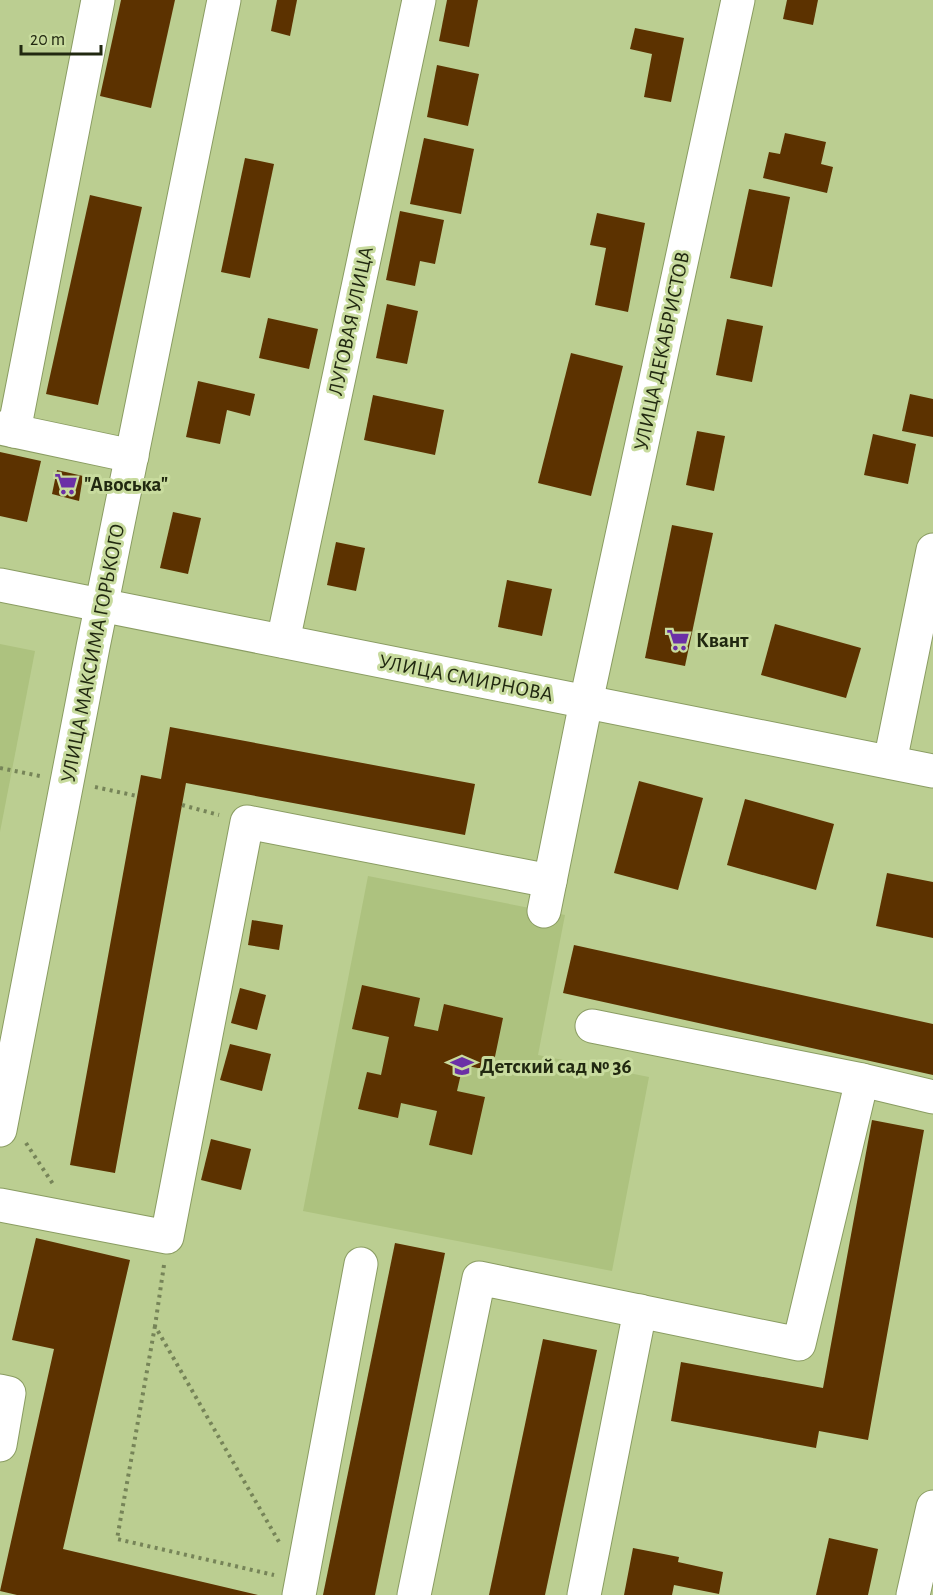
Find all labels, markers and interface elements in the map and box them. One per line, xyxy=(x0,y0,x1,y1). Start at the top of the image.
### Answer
scale bar xyxy=(21,18,100,56)
text: 20 m xyxy=(30,31,65,49)
street label: ЛУГОВАЯ УЛИЦА xyxy=(325,245,377,397)
street label: УЛИЦА ДЕКАБРИСТОВ xyxy=(631,250,693,452)
supermarket icon: "Авоська" xyxy=(53,471,79,497)
place label: "Авоська" xyxy=(84,474,168,495)
street label: УЛИЦА МАКСИМА ГОРЬКОГО xyxy=(58,522,128,784)
supermarket icon: Квант xyxy=(665,627,691,653)
place label: Квант xyxy=(696,630,749,651)
street label: УЛИЦА СМИРНОВА xyxy=(377,651,555,705)
school or university icon: Детский сад № 36 xyxy=(449,1053,475,1079)
place label: Детский сад № 36 xyxy=(480,1056,632,1077)

